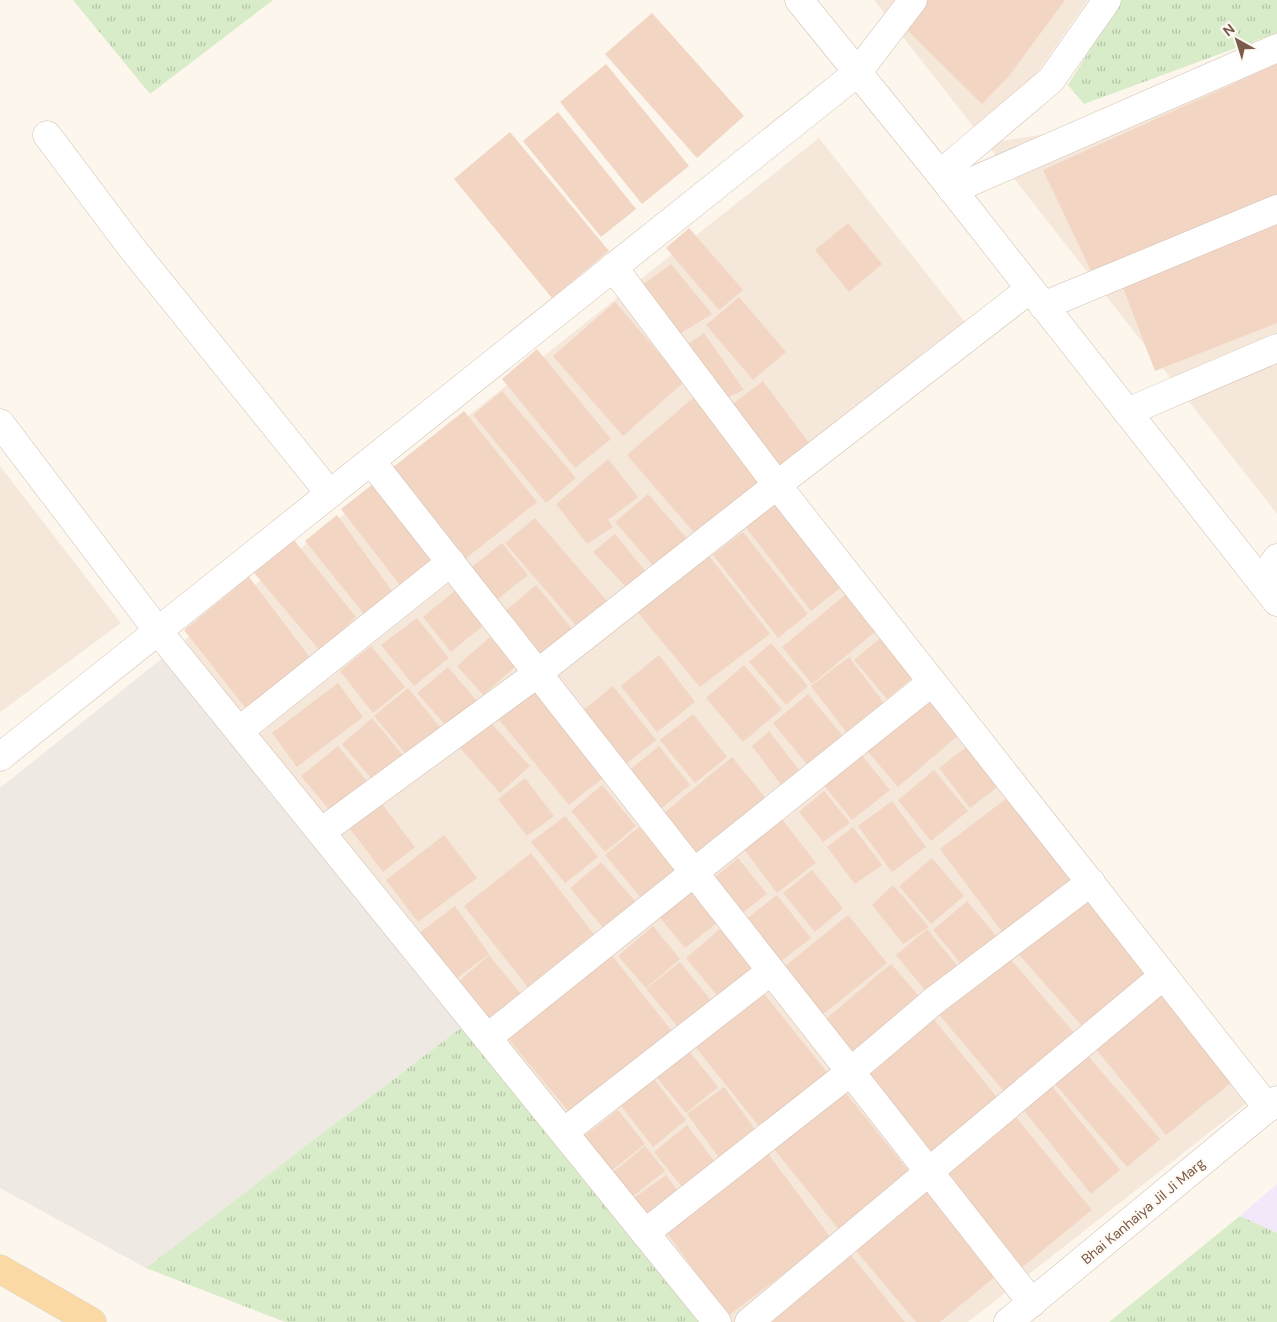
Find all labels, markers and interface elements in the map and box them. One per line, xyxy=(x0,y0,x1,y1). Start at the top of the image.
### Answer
north arrow xyxy=(1212,15,1262,65)
text: N xyxy=(1219,20,1238,40)
street label: Bhai Kanhaiya Jil Ji Marg xyxy=(1077,1154,1209,1268)

